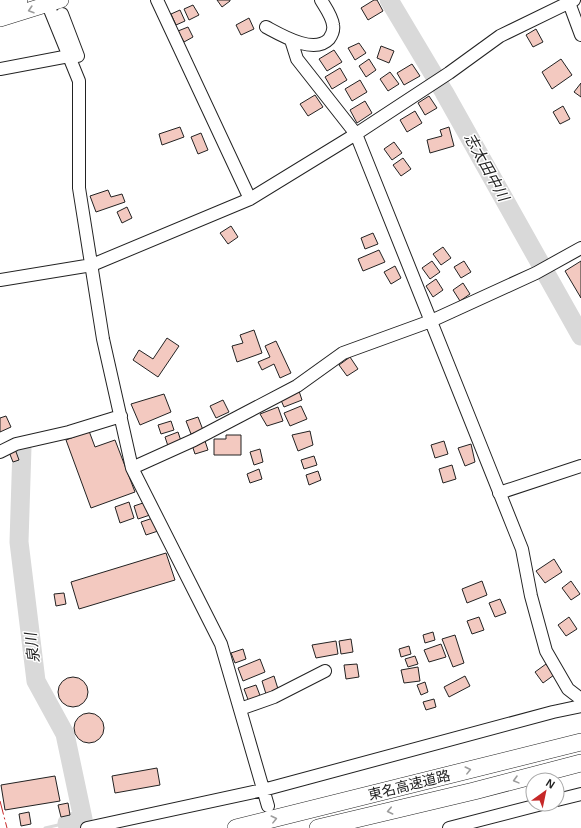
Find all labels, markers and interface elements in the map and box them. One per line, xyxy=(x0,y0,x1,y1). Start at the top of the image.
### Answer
one-way arrow xyxy=(27,5,34,14)
water label: 志太田中川 xyxy=(461,130,514,206)
water label: 泉川 xyxy=(21,630,42,664)
street label: 東名高速道路 xyxy=(366,767,452,803)
one-way arrow xyxy=(465,767,472,775)
north arrow xyxy=(525,772,565,812)
one-way arrow xyxy=(513,775,519,783)
text: N xyxy=(544,776,557,791)
one-way arrow xyxy=(387,806,393,814)
one-way arrow xyxy=(271,815,278,823)

